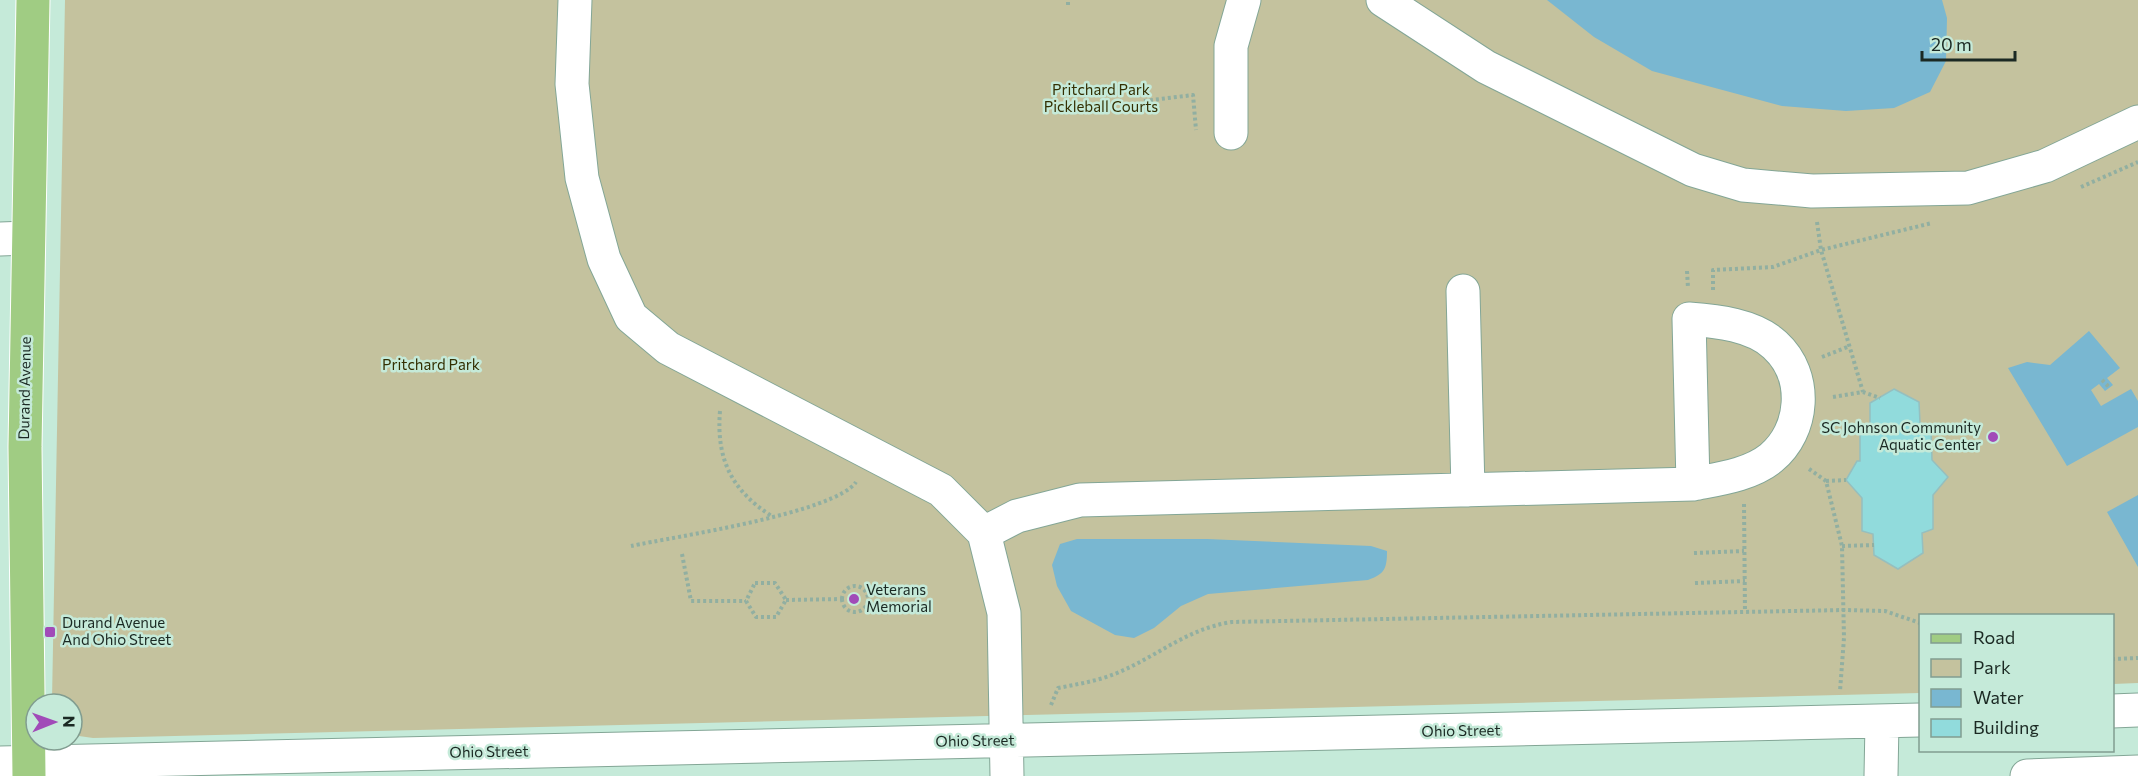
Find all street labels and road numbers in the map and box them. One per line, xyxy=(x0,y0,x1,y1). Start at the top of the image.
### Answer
street label: Durand Avenue xyxy=(14,336,34,440)
street label: Ohio Street xyxy=(1421,720,1501,740)
street label: Ohio Street xyxy=(935,730,1015,750)
street label: Ohio Street xyxy=(449,741,529,761)

